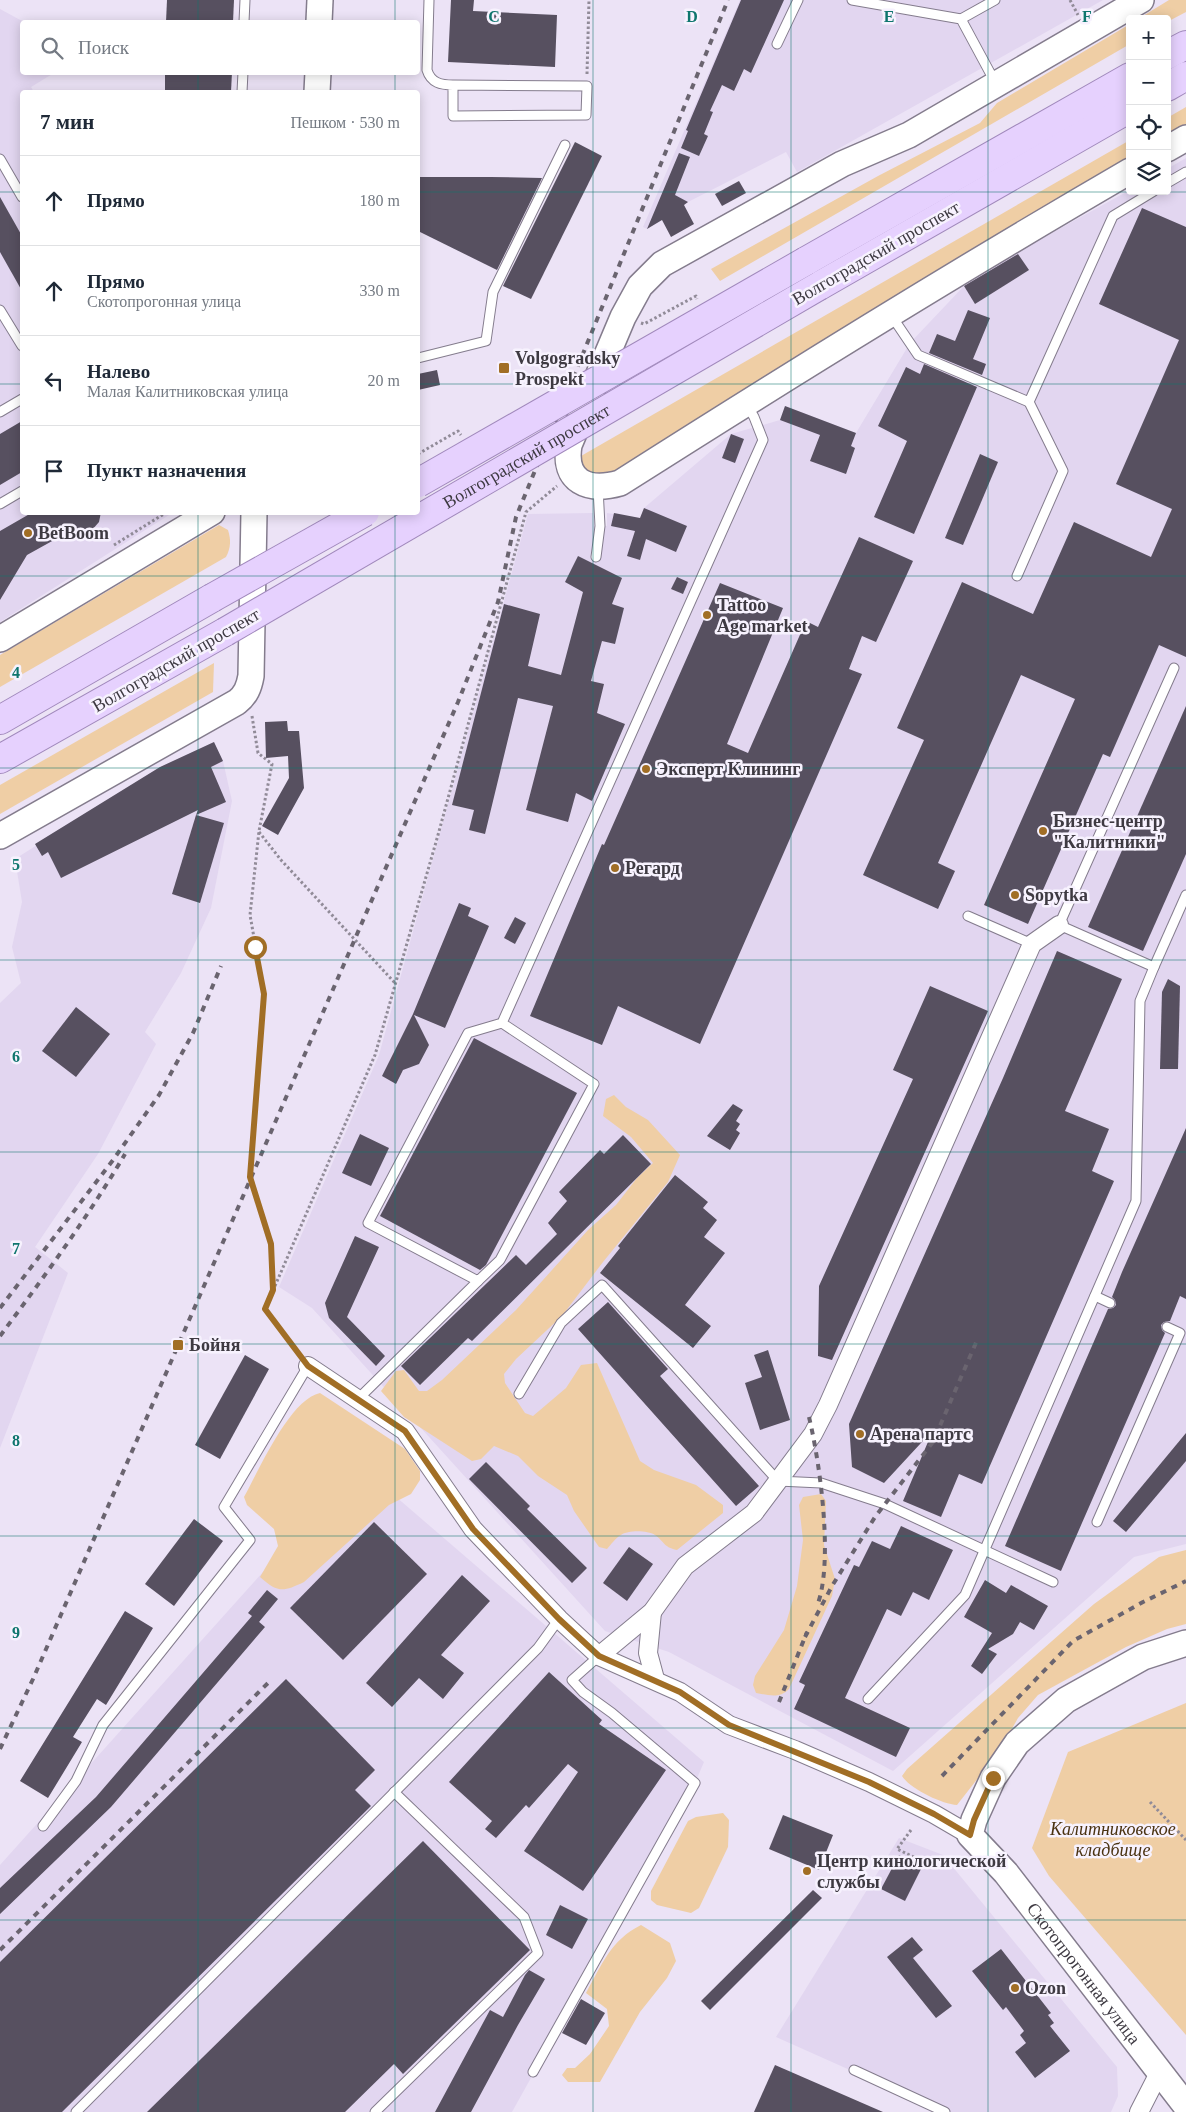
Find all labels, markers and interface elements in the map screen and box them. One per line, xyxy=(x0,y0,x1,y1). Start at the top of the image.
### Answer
text: C xyxy=(488,8,500,25)
text: D xyxy=(686,8,698,25)
text: E xyxy=(884,8,894,25)
text: F xyxy=(1082,8,1092,25)
map controls xyxy=(1126,15,1171,195)
button: + xyxy=(1126,15,1171,60)
search box xyxy=(20,20,420,75)
icon: search xyxy=(38,34,66,62)
text: Поиск xyxy=(78,37,129,58)
button: − xyxy=(1126,60,1171,105)
button: locate xyxy=(1126,105,1171,150)
text: 7 мин xyxy=(40,110,94,134)
text: Пешком · 530 m xyxy=(290,114,400,131)
button: layers xyxy=(1126,150,1171,195)
icon: ahead xyxy=(40,187,68,215)
text: Прямо xyxy=(87,190,145,211)
text: 180 m xyxy=(360,192,400,209)
street label: Волгоградский проспект xyxy=(789,197,963,309)
text: Прямо xyxy=(87,271,145,292)
icon: ahead xyxy=(40,277,68,305)
text: 330 m xyxy=(360,282,400,299)
text: Скотопрогонная улица xyxy=(87,293,241,310)
place label: Volgogradsky Prospekt xyxy=(515,348,620,389)
text: Налево xyxy=(87,361,150,382)
marker: Volgogradsky Prospekt xyxy=(497,361,511,375)
icon: left xyxy=(40,367,68,395)
text: 20 m xyxy=(368,372,400,389)
text: Малая Калитниковская улица xyxy=(87,383,288,400)
street label: Волгоградский проспект xyxy=(439,400,614,513)
icon: arrive xyxy=(40,457,68,485)
text: Пункт назначения xyxy=(87,460,246,481)
place label: BetBoom xyxy=(38,523,109,543)
marker: BetBoom xyxy=(22,527,34,539)
place label: Tattoo Age market xyxy=(717,595,807,636)
street label: Волгоградский проспект xyxy=(89,604,263,716)
marker: Tattoo Age market xyxy=(701,609,713,621)
text: 4 xyxy=(12,664,20,681)
place label: Эксперт Клининг xyxy=(656,759,800,779)
marker: Эксперт Клининг xyxy=(640,763,652,775)
place label: Бизнес-центр "Калитники" xyxy=(1053,811,1166,852)
marker: Бизнес-центр "Калитники" xyxy=(1037,825,1049,837)
text: 5 xyxy=(12,856,20,873)
place label: Регард xyxy=(625,858,680,878)
marker: Регард xyxy=(609,862,621,874)
place label: Sopytka xyxy=(1025,885,1088,905)
marker: Sopytka xyxy=(1009,889,1021,901)
route start xyxy=(244,936,267,959)
text: 6 xyxy=(12,1048,20,1065)
text: 7 xyxy=(12,1240,20,1257)
place label: Бойня xyxy=(189,1335,241,1355)
marker: Бойня xyxy=(171,1338,185,1352)
place label: Арена партс xyxy=(870,1424,971,1444)
marker: Арена партс xyxy=(854,1428,866,1440)
text: 8 xyxy=(12,1432,20,1449)
text: 9 xyxy=(12,1624,20,1641)
route end xyxy=(982,1767,1005,1790)
park label: Калитниковское кладбище xyxy=(1049,1819,1176,1860)
place label: Центр кинологической службы xyxy=(817,1851,1006,1892)
marker: Центр кинологической службы xyxy=(801,1865,813,1877)
street label: Скотопрогонная улица xyxy=(1023,1899,1145,2048)
place label: Ozon xyxy=(1025,1978,1066,1998)
marker: Ozon xyxy=(1009,1982,1021,1994)

